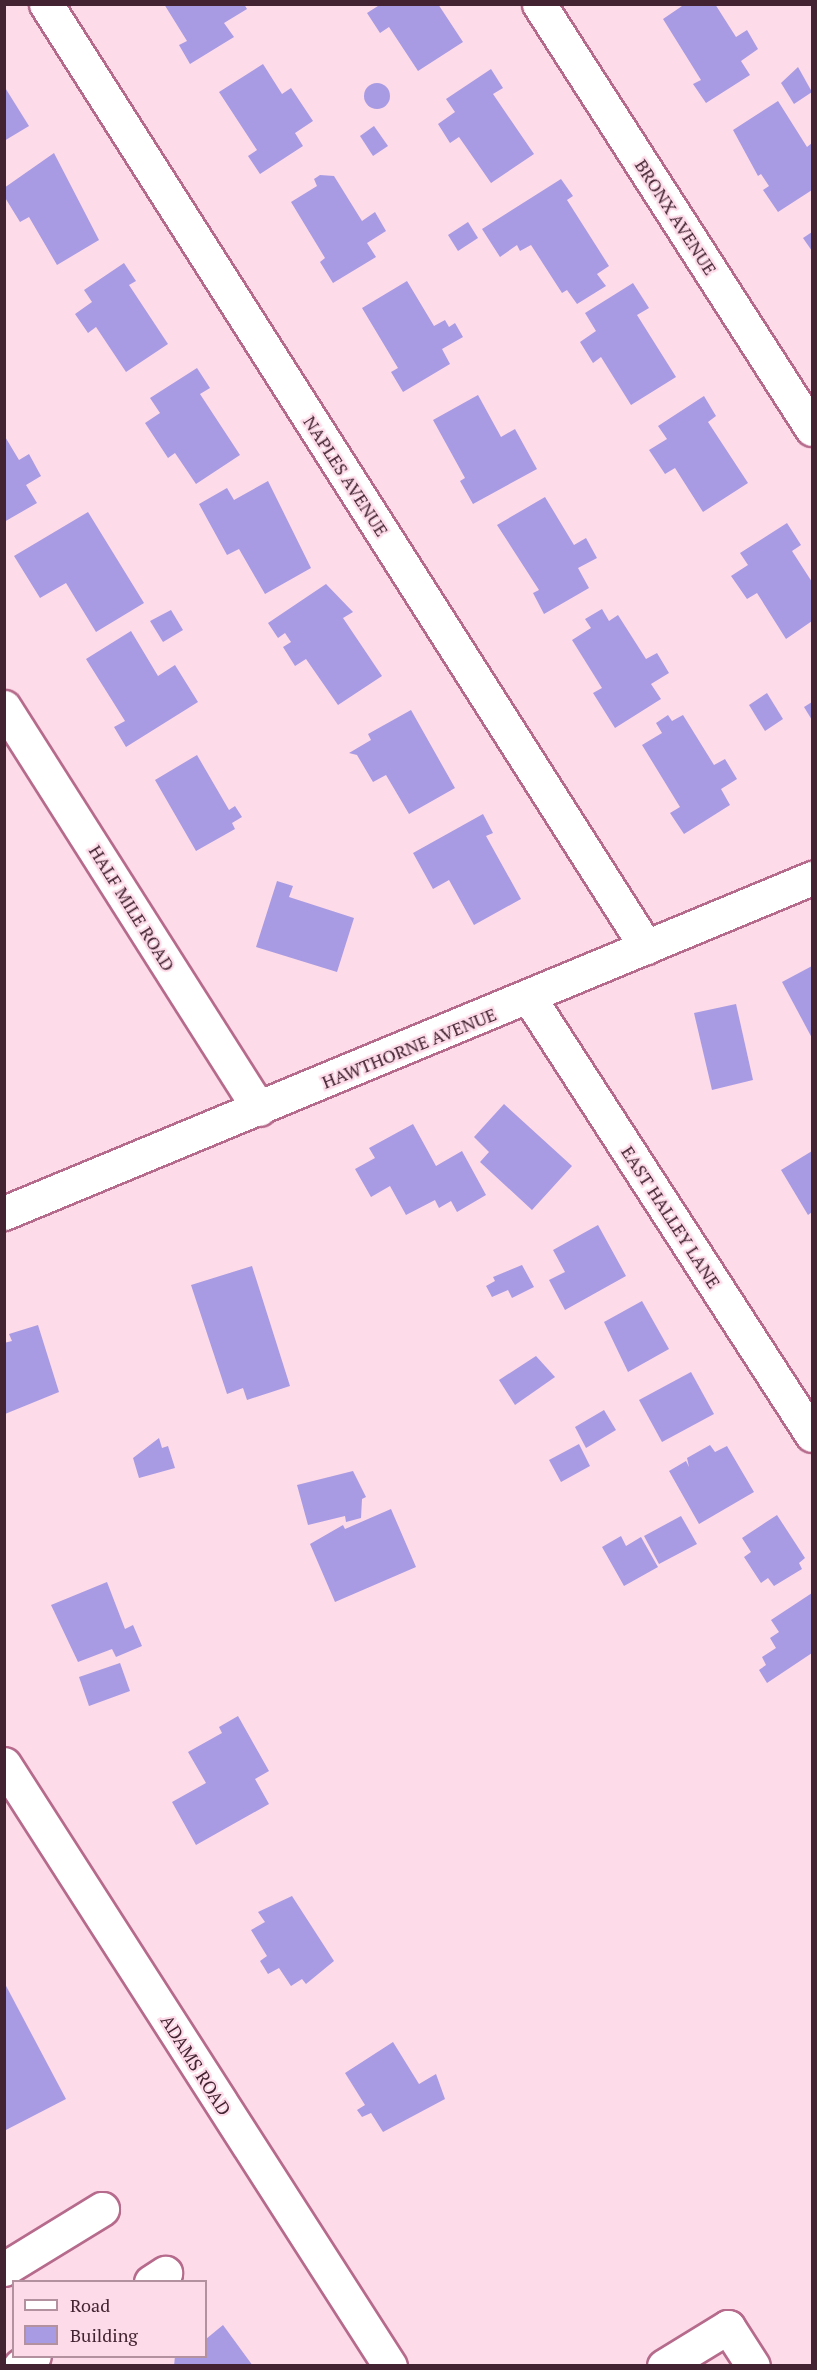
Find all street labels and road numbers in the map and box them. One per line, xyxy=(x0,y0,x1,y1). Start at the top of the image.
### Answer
street label: BRONX AVENUE xyxy=(630,155,722,279)
street label: NAPLES AVENUE xyxy=(299,412,393,540)
street label: HALF MILE ROAD xyxy=(85,841,179,975)
street label: HAWTHORNE AVENUE xyxy=(318,1003,500,1093)
street label: EAST HALLEY LANE xyxy=(617,1142,725,1292)
street label: ADAMS ROAD xyxy=(157,2011,235,2119)

